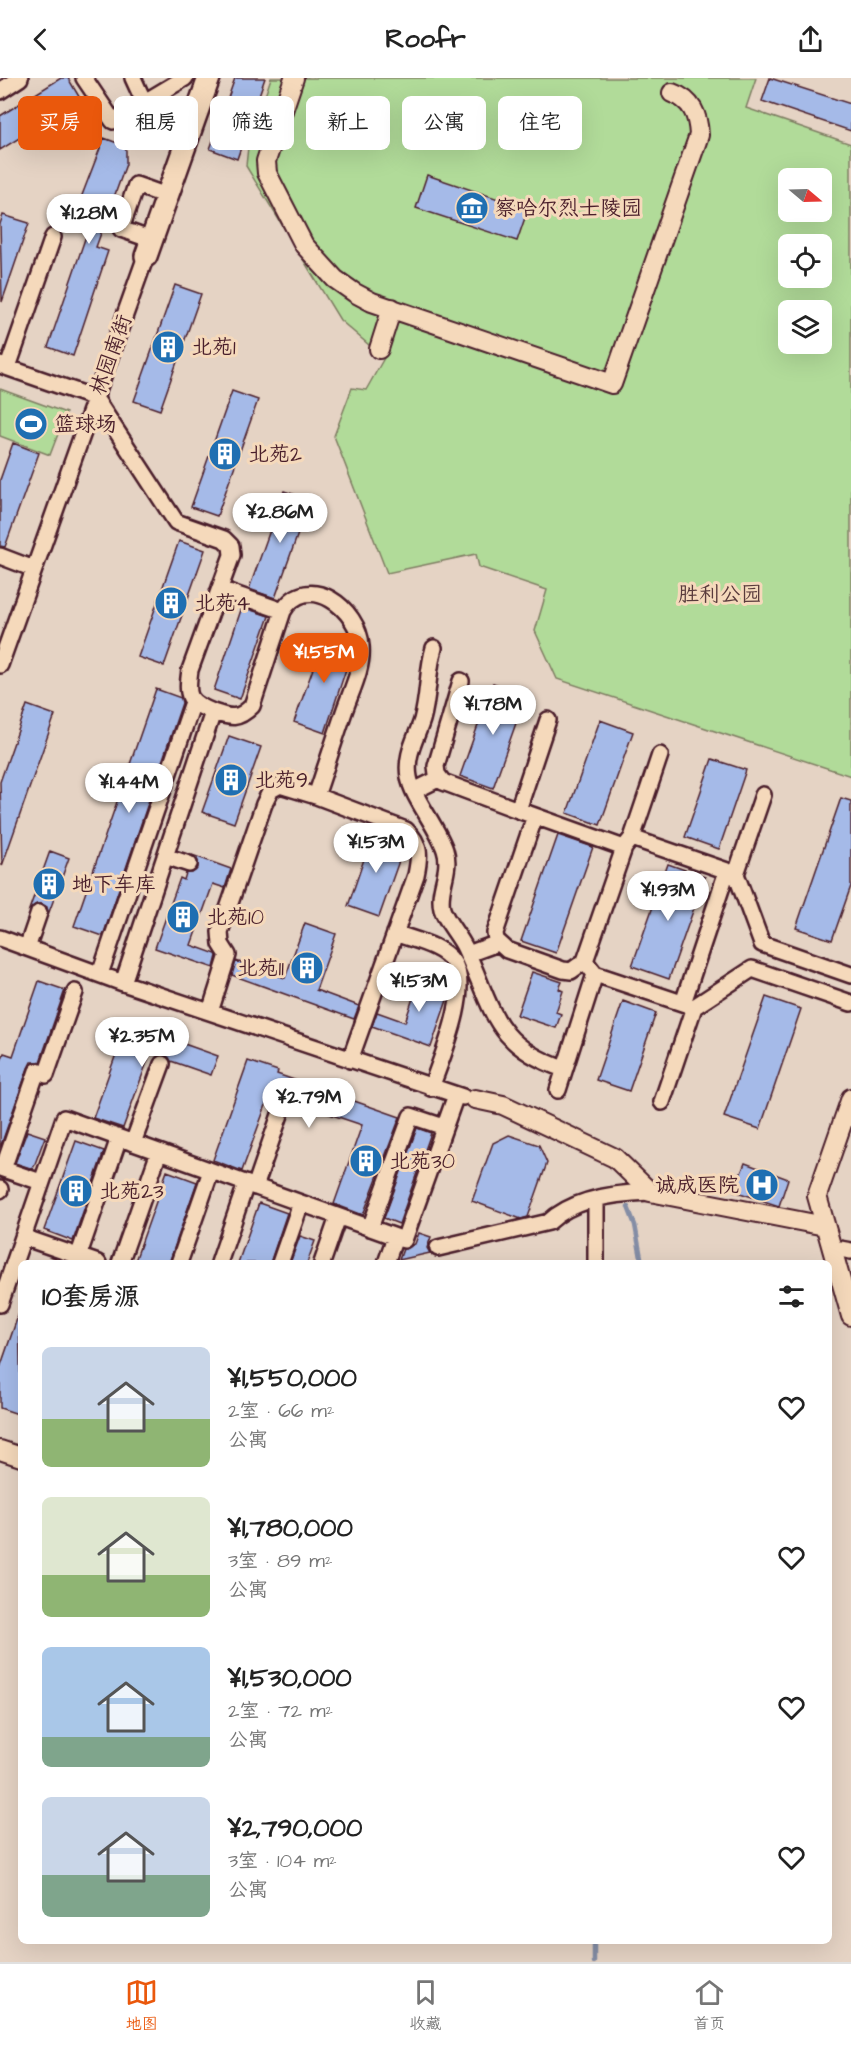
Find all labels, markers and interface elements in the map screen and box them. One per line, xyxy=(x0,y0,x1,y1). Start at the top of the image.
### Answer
text: Roofr xyxy=(385,20,466,58)
icon: back xyxy=(24,23,57,56)
icon: share xyxy=(794,23,827,56)
chip: 买房 xyxy=(18,96,102,150)
chip: 租房 xyxy=(114,96,198,150)
chip: 筛选 xyxy=(210,96,294,150)
chip: 新上 xyxy=(306,96,390,150)
chip: 公寓 xyxy=(402,96,486,150)
chip: 住宅 xyxy=(498,96,582,150)
north arrow xyxy=(778,168,832,222)
map controls xyxy=(778,168,832,354)
museum icon: 察哈尔烈士陵园 xyxy=(454,190,490,226)
pin: ¥1.28M xyxy=(40,194,138,245)
place label: 察哈尔烈士陵园 xyxy=(495,194,642,223)
text: ¥1.28M xyxy=(60,199,118,227)
button: locate xyxy=(778,234,832,288)
button: layers xyxy=(778,300,832,354)
street label: 林园南街 xyxy=(83,311,139,399)
building icon: 北苑1 xyxy=(150,329,186,365)
place label: 北苑1 xyxy=(191,333,236,362)
sports icon: 篮球场 xyxy=(13,406,49,442)
place label: 篮球场 xyxy=(54,410,117,439)
building icon: 北苑2 xyxy=(207,436,243,472)
place label: 北苑2 xyxy=(248,440,302,469)
pin: ¥2.86M xyxy=(231,493,329,544)
text: ¥2.86M xyxy=(247,498,314,526)
park label: 胜利公园 xyxy=(678,580,762,609)
building icon: 北苑4 xyxy=(153,585,189,621)
place label: 北苑4 xyxy=(194,589,250,618)
pin: ¥1.55M xyxy=(275,633,373,684)
text: ¥1.55M xyxy=(294,638,354,666)
pin: ¥1.78M xyxy=(444,685,542,736)
text: ¥1.78M xyxy=(464,690,522,718)
building icon: 北苑9 xyxy=(213,762,249,798)
pin: ¥1.44M xyxy=(80,763,178,814)
place label: 北苑9 xyxy=(254,766,308,795)
text: ¥1.44M xyxy=(99,768,159,796)
pin: ¥1.53M xyxy=(327,823,425,874)
text: ¥1.53M xyxy=(348,828,404,856)
building icon: 地下车库 xyxy=(31,866,67,902)
place label: 地下车库 xyxy=(72,870,156,899)
pin: ¥1.93M xyxy=(619,871,717,922)
text: ¥1.93M xyxy=(641,876,695,904)
building icon: 北苑10 xyxy=(165,899,201,935)
place label: 北苑10 xyxy=(206,903,264,932)
building icon: 北苑11 xyxy=(289,950,325,986)
place label: 北苑11 xyxy=(237,954,284,983)
pin: ¥1.53M xyxy=(370,962,468,1013)
text: ¥1.53M xyxy=(391,967,447,995)
pin: ¥2.35M xyxy=(93,1017,191,1068)
text: ¥2.35M xyxy=(109,1022,175,1050)
pin: ¥2.79M xyxy=(260,1078,358,1129)
text: ¥2.79M xyxy=(276,1083,342,1111)
building icon: 北苑30 xyxy=(348,1143,384,1179)
place label: 北苑30 xyxy=(389,1147,455,1176)
hospital icon: 诚成医院 xyxy=(744,1167,780,1203)
place label: 诚成医院 xyxy=(655,1171,739,1200)
building icon: 北苑23 xyxy=(58,1173,94,1209)
place label: 北苑23 xyxy=(99,1177,164,1206)
text: 10套房源 xyxy=(42,1279,140,1315)
icon: filters xyxy=(775,1280,808,1313)
text: ¥1,550,000 xyxy=(228,1360,357,1396)
icon: home xyxy=(90,1371,162,1443)
icon: heart xyxy=(775,1391,808,1424)
text: 2室 · 66 m² xyxy=(228,1397,334,1425)
text: 公寓 xyxy=(228,1426,268,1454)
text: ¥1,780,000 xyxy=(228,1510,353,1546)
icon: home xyxy=(90,1521,162,1593)
icon: heart xyxy=(775,1541,808,1574)
text: 3室 · 89 m² xyxy=(228,1547,332,1575)
text: 公寓 xyxy=(228,1576,268,1604)
text: ¥1,530,000 xyxy=(228,1660,352,1696)
icon: home xyxy=(90,1671,162,1743)
icon: heart xyxy=(775,1691,808,1724)
text: 2室 · 72 m² xyxy=(228,1697,333,1725)
text: 公寓 xyxy=(228,1726,268,1754)
text: ¥2,790,000 xyxy=(228,1810,362,1846)
icon: home xyxy=(90,1821,162,1893)
icon: heart xyxy=(775,1841,808,1874)
text: 3室 · 104 m² xyxy=(228,1847,337,1875)
text: 公寓 xyxy=(228,1876,268,1904)
tab: 地图 xyxy=(125,1976,158,2035)
tab: 收藏 xyxy=(409,1976,442,2035)
tab: 首页 xyxy=(693,1976,726,2035)

